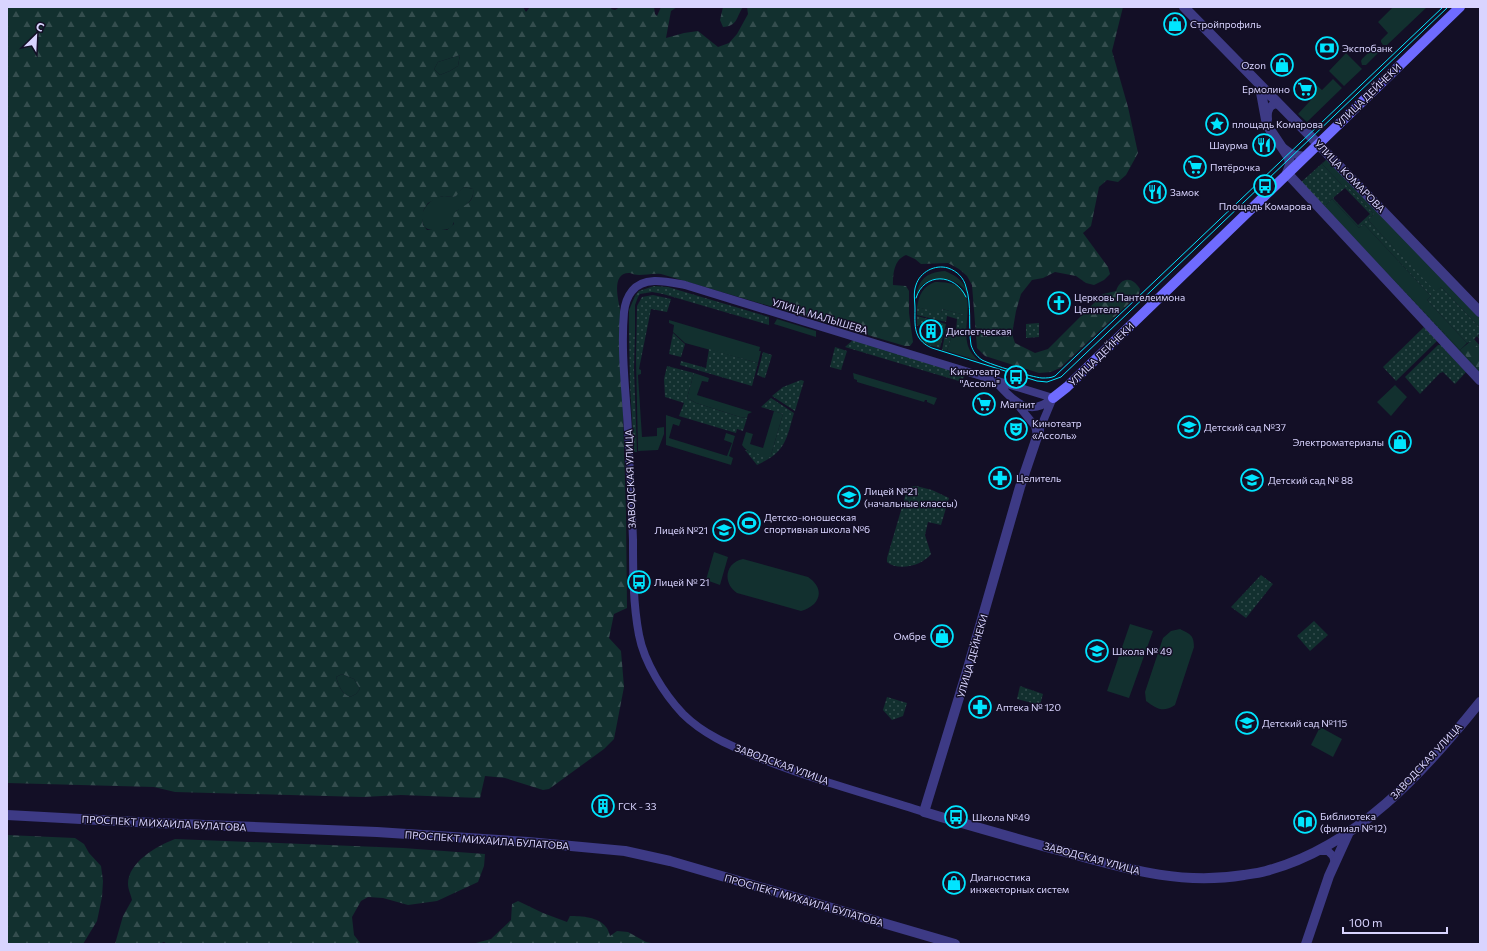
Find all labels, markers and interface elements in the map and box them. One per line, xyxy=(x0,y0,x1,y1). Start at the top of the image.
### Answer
shop icon: Стройпрофиль xyxy=(1162,11,1188,37)
north arrow xyxy=(16,16,56,56)
place label: Стройпрофиль xyxy=(1190,18,1261,30)
text: С xyxy=(34,19,47,34)
bank icon: Экспобанк xyxy=(1314,35,1340,61)
place label: Экспобанк xyxy=(1342,42,1394,54)
shop icon: Ozon xyxy=(1269,52,1295,78)
place label: Ozon xyxy=(1241,59,1266,71)
street label: УЛИЦА ДЕЙНЕКИ xyxy=(1333,61,1403,129)
supermarket icon: Ермолино xyxy=(1292,76,1318,102)
place label: Ермолино xyxy=(1242,83,1290,95)
place icon: площадь Комарова xyxy=(1204,111,1230,137)
place label: площадь Комарова xyxy=(1232,118,1323,130)
restaurant icon: Шаурма xyxy=(1251,132,1277,158)
street label: УЛИЦА КОМАРОВА xyxy=(1312,137,1388,215)
place label: Шаурма xyxy=(1209,139,1248,151)
supermarket icon: Пятёрочка xyxy=(1182,154,1208,180)
place label: Пятёрочка xyxy=(1210,161,1260,173)
bus stop icon: Площадь Комарова xyxy=(1252,173,1278,199)
restaurant icon: Замок xyxy=(1142,179,1168,205)
place label: Замок xyxy=(1170,186,1200,198)
place label: Площадь Комарова xyxy=(1219,200,1311,212)
church icon: Церковь Пантелеимона Целителя xyxy=(1046,290,1072,316)
place label: Церковь Пантелеимона Целителя xyxy=(1074,291,1185,315)
street label: УЛИЦА МАЛЫШЕВА xyxy=(770,296,870,336)
building icon: Диспетческая xyxy=(918,318,944,344)
street label: УЛИЦА ДЕЙНЕКИ xyxy=(1066,320,1136,388)
place label: Диспетческая xyxy=(946,325,1012,337)
bus stop icon: Кинотеатр "Ассоль" xyxy=(1003,364,1029,390)
place label: Кинотеатр "Ассоль" xyxy=(950,365,1000,389)
supermarket icon: Магнит xyxy=(971,391,997,417)
place label: Магнит xyxy=(1000,398,1035,410)
school or university icon: Детский сад №37 xyxy=(1176,414,1202,440)
theatre icon: Кинотеатр «Ассоль» xyxy=(1003,416,1029,442)
place label: Кинотеатр «Ассоль» xyxy=(1032,417,1082,441)
place label: Детский сад №37 xyxy=(1204,421,1286,433)
street label: ЗАВОДСКАЯ УЛИЦА xyxy=(622,429,638,529)
shop icon: Электроматериалы xyxy=(1387,429,1413,455)
place label: Электроматериалы xyxy=(1292,436,1384,448)
pharmacy icon: Целитель xyxy=(987,465,1013,491)
school or university icon: Детский сад № 88 xyxy=(1239,467,1265,493)
place label: Целитель xyxy=(1016,472,1061,484)
place label: Детский сад № 88 xyxy=(1268,474,1353,486)
school or university icon: Лицей №21 (начальные классы) xyxy=(836,484,862,510)
place label: Лицей №21 (начальные классы) xyxy=(864,485,958,509)
sports icon: Детско-юношеская спортивная школа №6 xyxy=(736,510,762,536)
place label: Детско-юношеская спортивная школа №6 xyxy=(764,511,870,535)
school or university icon: Лицей №21 xyxy=(711,517,737,543)
place label: Лицей №21 xyxy=(654,524,708,536)
bus stop icon: Лицей № 21 xyxy=(626,569,652,595)
place label: Лицей № 21 xyxy=(654,576,709,588)
street label: УЛИЦА ДЕЙНЕКИ xyxy=(954,613,990,699)
shop icon: Омбре xyxy=(929,623,955,649)
place label: Омбре xyxy=(894,630,926,642)
school or university icon: Школа № 49 xyxy=(1084,638,1110,664)
place label: Школа № 49 xyxy=(1112,645,1172,657)
pharmacy icon: Аптека № 120 xyxy=(967,694,993,720)
place label: Аптека № 120 xyxy=(996,701,1061,713)
school or university icon: Детский сад №115 xyxy=(1234,710,1260,736)
place label: Детский сад №115 xyxy=(1262,717,1348,729)
street label: ЗАВОДСКАЯ УЛИЦА xyxy=(1388,720,1464,801)
street label: ЗАВОДСКАЯ УЛИЦА xyxy=(733,741,831,787)
building icon: ГСК - 33 xyxy=(590,793,616,819)
place label: ГСК - 33 xyxy=(618,800,657,812)
bus stop icon: Школа №49 xyxy=(943,804,969,830)
library icon: Библиотека (филиал №12) xyxy=(1292,809,1318,835)
place label: Библиотека (филиал №12) xyxy=(1320,810,1387,834)
place label: Школа №49 xyxy=(972,811,1030,823)
street label: ПРОСПЕКТ МИХАИЛА БУЛАТОВА xyxy=(81,813,247,833)
street label: ПРОСПЕКТ МИХАИЛА БУЛАТОВА xyxy=(404,828,570,852)
street label: ЗАВОДСКАЯ УЛИЦА xyxy=(1042,839,1142,877)
shop icon: Диагностика инжекторных систем xyxy=(941,870,967,896)
place label: Диагностика инжекторных систем xyxy=(970,871,1069,895)
street label: ПРОСПЕКТ МИХАИЛА БУЛАТОВА xyxy=(723,872,885,929)
scale bar xyxy=(1343,909,1447,935)
text: 100 m xyxy=(1349,915,1383,929)

